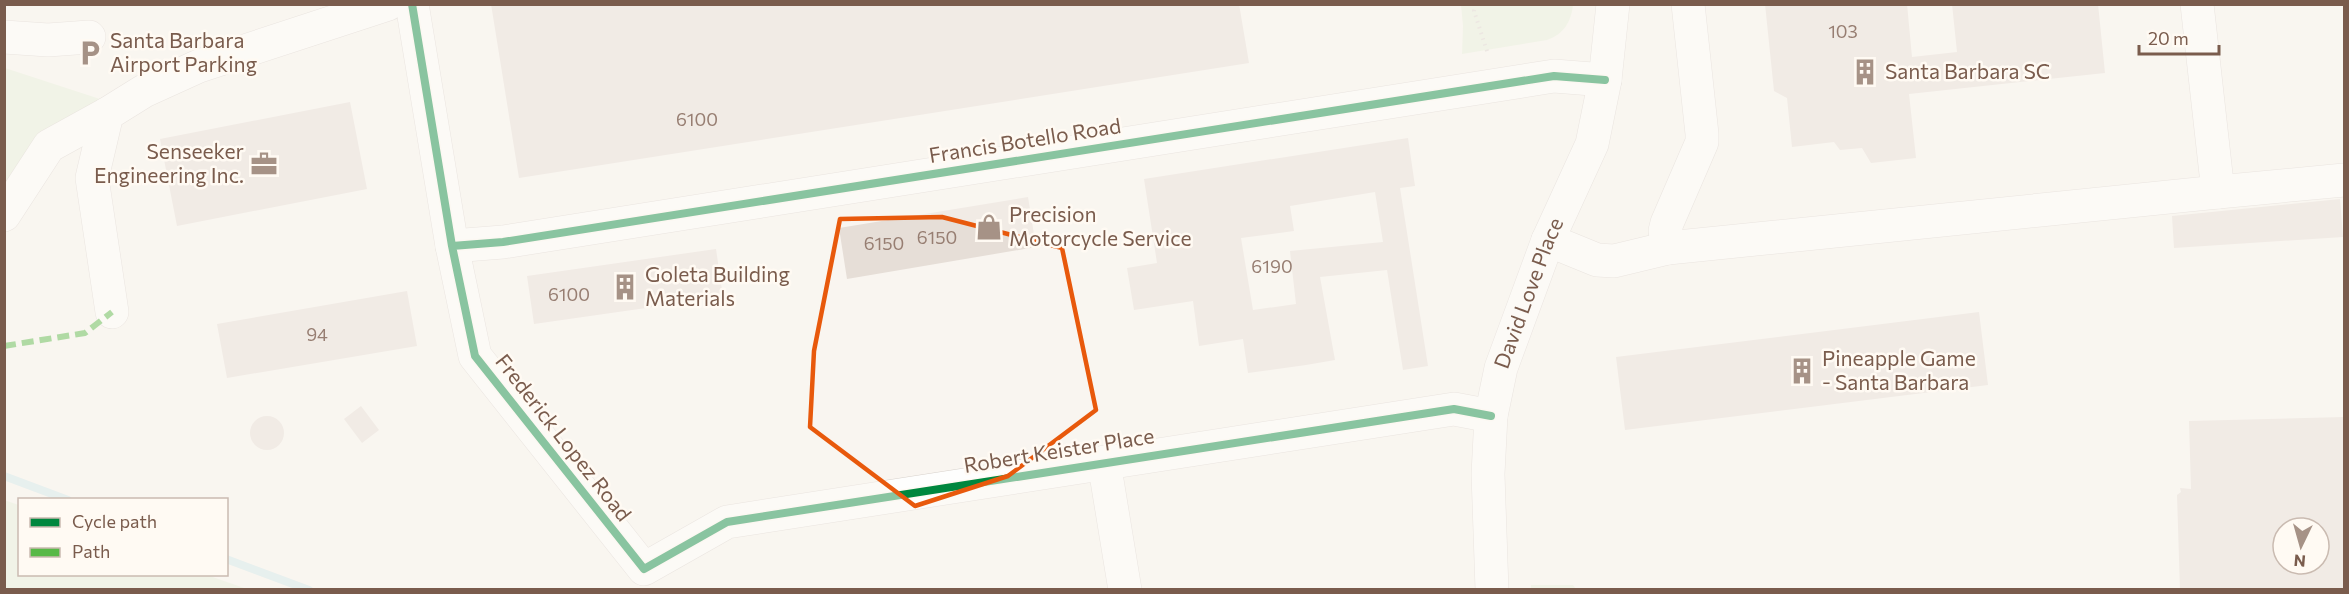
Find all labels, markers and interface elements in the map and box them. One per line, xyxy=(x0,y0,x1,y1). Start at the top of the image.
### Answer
scale bar xyxy=(2139,18,2218,56)
house number: 103 xyxy=(1828,20,1858,42)
place label: Santa Barbara Airport Parking xyxy=(110,27,257,76)
text: 20 m xyxy=(2148,27,2189,49)
parking icon: Santa Barbara Airport Parking xyxy=(75,38,105,68)
building icon: Santa Barbara SC xyxy=(1850,57,1880,87)
place label: Santa Barbara SC xyxy=(1885,58,2050,83)
house number: 6100 xyxy=(676,108,718,130)
street label: Francis Botello Road xyxy=(927,112,1123,167)
place label: Senseeker Engineering Inc. xyxy=(94,138,244,187)
office icon: Senseeker Engineering Inc. xyxy=(249,149,279,179)
place label: Precision Motorcycle Service xyxy=(1009,201,1192,250)
shop icon: Precision Motorcycle Service xyxy=(974,212,1004,242)
street label: David Love Place xyxy=(1488,213,1568,372)
house number: 6150 xyxy=(917,226,957,248)
house number: 6150 xyxy=(864,232,904,254)
house number: 6190 xyxy=(1251,255,1293,277)
place label: Goleta Building Materials xyxy=(645,261,790,310)
building icon: Goleta Building Materials xyxy=(610,272,640,302)
house number: 6100 xyxy=(548,283,590,305)
house number: 94 xyxy=(306,323,328,345)
place label: Pineapple Game - Santa Barbara xyxy=(1822,345,1976,394)
street label: Frederick Lopez Road xyxy=(491,349,637,526)
building icon: Pineapple Game - Santa Barbara xyxy=(1787,356,1817,386)
street label: Robert Keister Place xyxy=(962,422,1156,477)
legend xyxy=(18,498,228,576)
text: Cycle path xyxy=(72,510,157,532)
north arrow xyxy=(2271,516,2331,576)
text: Path xyxy=(72,540,110,562)
text: N xyxy=(2293,551,2306,571)

